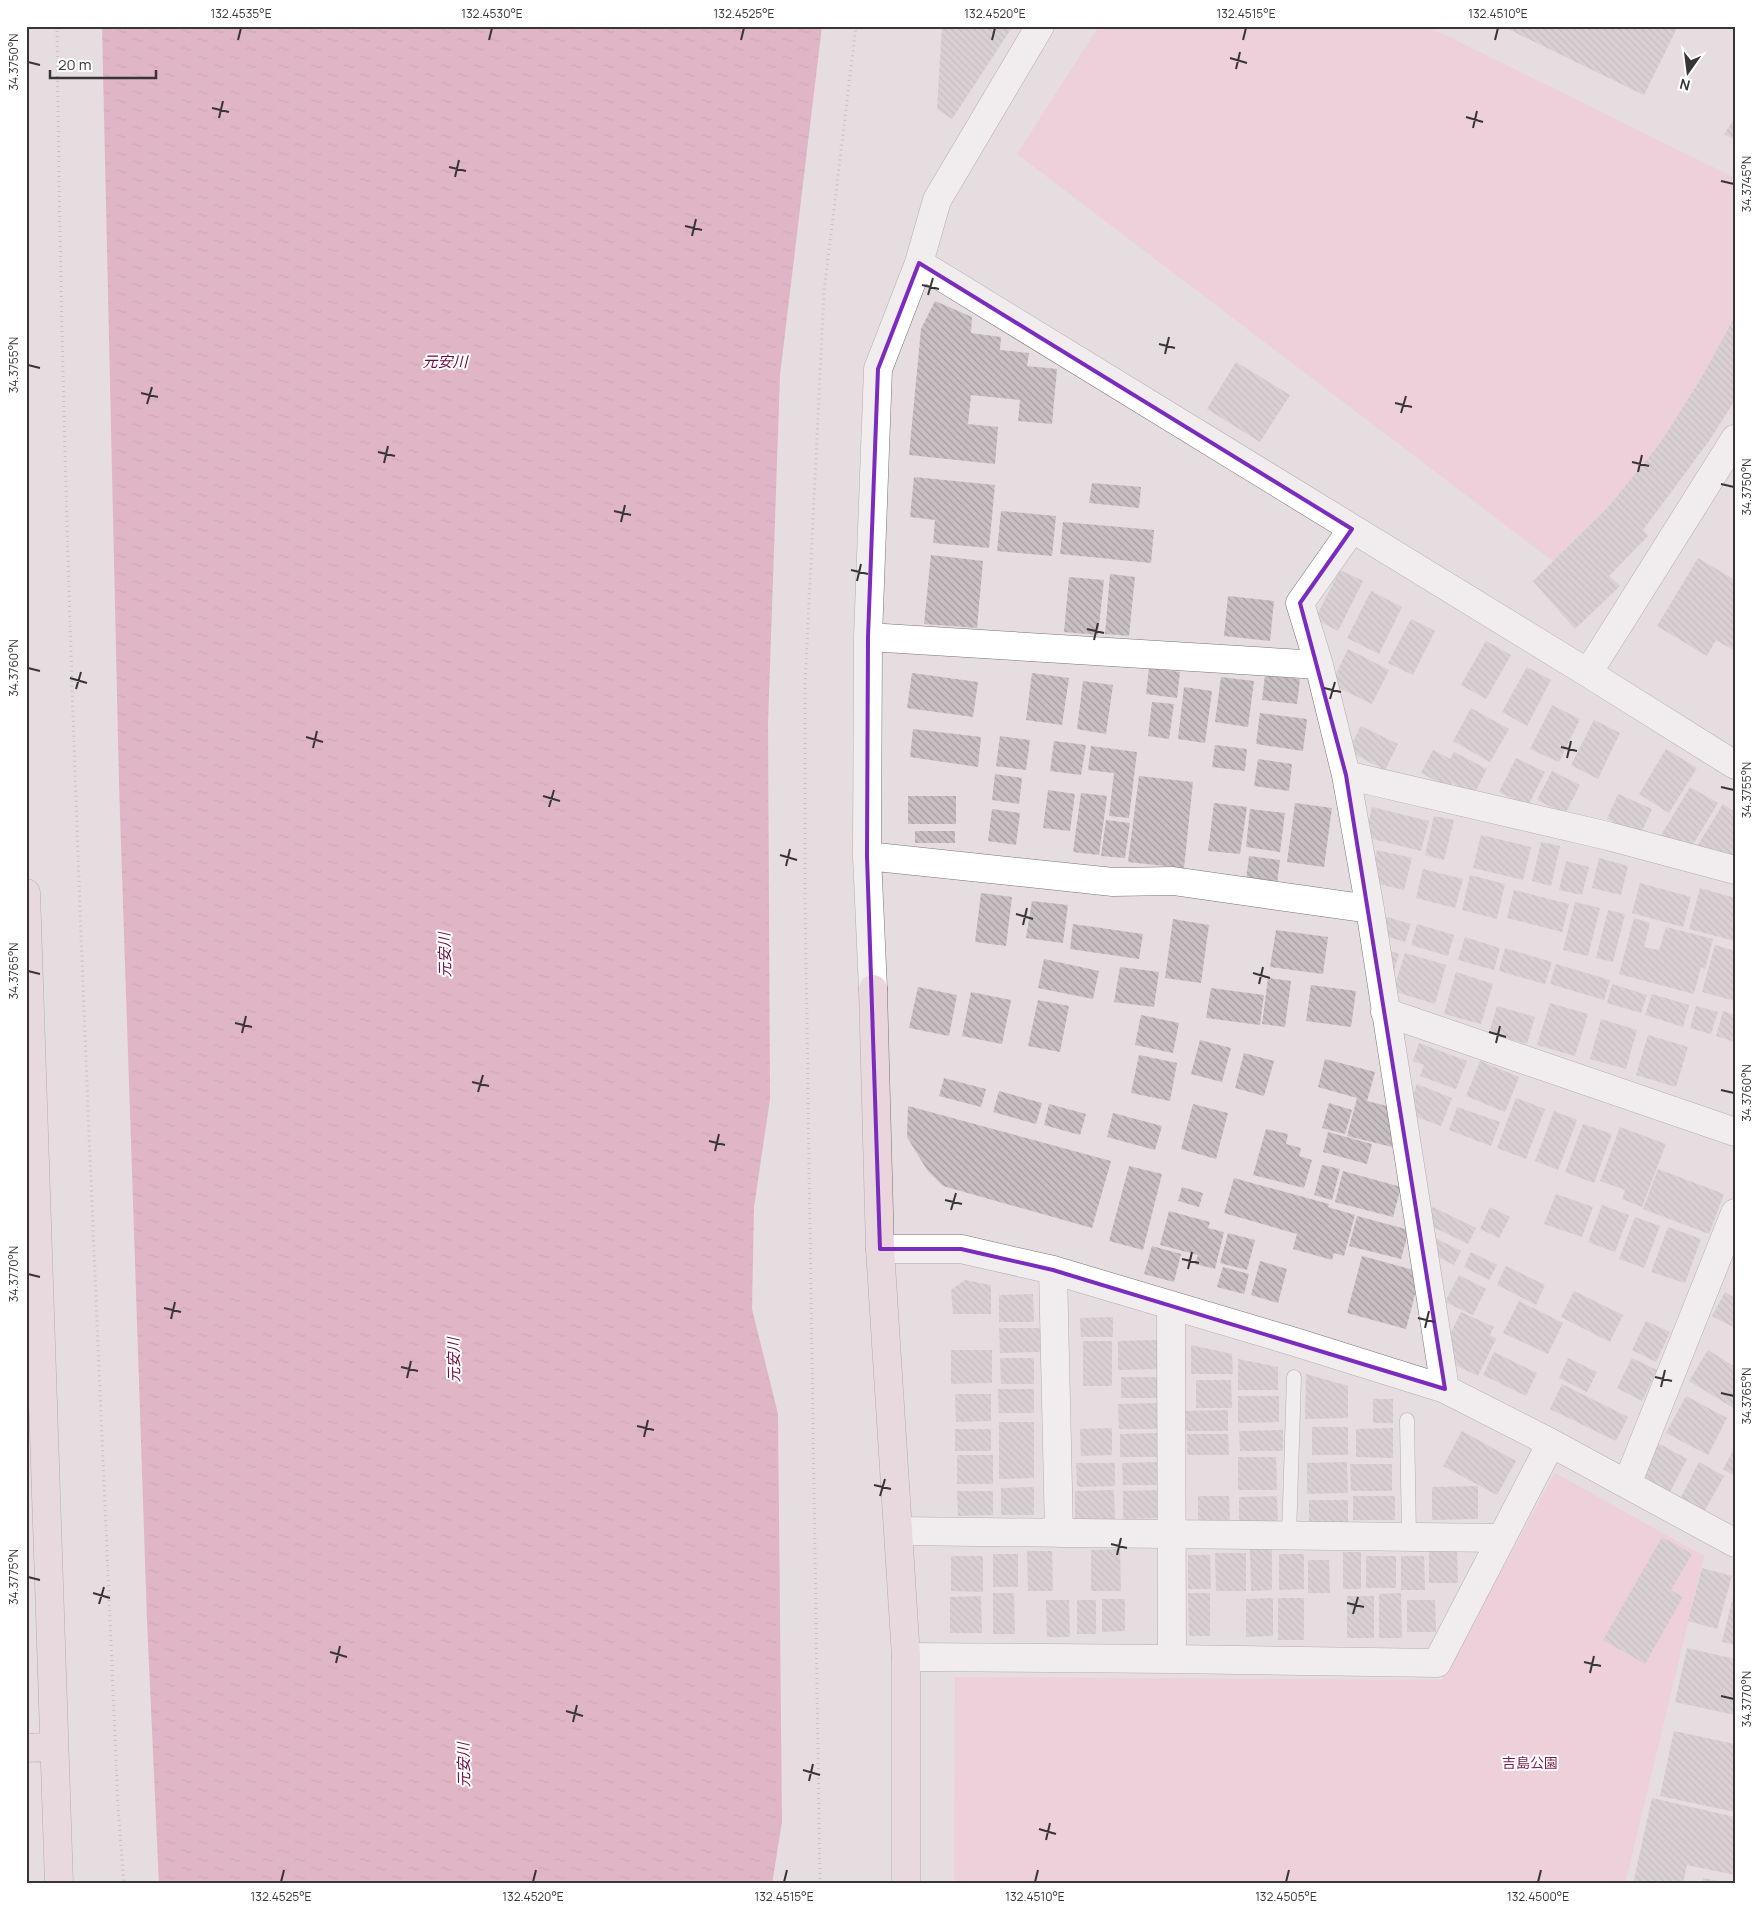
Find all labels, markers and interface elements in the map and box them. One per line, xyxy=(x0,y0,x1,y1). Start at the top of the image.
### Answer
text: 132.4535°E xyxy=(210,5,272,22)
text: 132.4530°E xyxy=(461,5,523,22)
text: 132.4525°E xyxy=(714,5,775,22)
text: 132.4520°E xyxy=(964,5,1026,22)
text: 132.4515°E xyxy=(1216,5,1276,22)
text: 132.4510°E xyxy=(1468,5,1528,22)
text: 34.3750°N xyxy=(5,33,22,91)
scale bar xyxy=(50,48,156,80)
north arrow xyxy=(1664,48,1714,98)
text: 20 m xyxy=(58,54,91,75)
text: N xyxy=(1678,75,1692,96)
text: 34.3745°N xyxy=(1738,156,1755,212)
text: 34.3755°N xyxy=(5,337,22,393)
water label: 元安川 xyxy=(422,351,469,372)
text: 34.3750°N xyxy=(1738,458,1755,516)
text: 34.3760°N xyxy=(5,639,22,697)
text: 34.3755°N xyxy=(1738,762,1755,818)
water label: 元安川 xyxy=(434,930,455,978)
text: 34.3765°N xyxy=(5,942,22,1000)
text: 34.3760°N xyxy=(1738,1064,1755,1122)
text: 34.3770°N xyxy=(5,1246,22,1302)
water label: 元安川 xyxy=(443,1335,464,1383)
text: 34.3765°N xyxy=(1738,1367,1755,1425)
text: 34.3775°N xyxy=(5,1549,22,1605)
text: 34.3770°N xyxy=(1738,1671,1755,1727)
water label: 元安川 xyxy=(453,1740,474,1788)
park label: 吉島公園 xyxy=(1502,1753,1558,1772)
text: 132.4525°E xyxy=(251,1888,312,1905)
text: 132.4520°E xyxy=(502,1888,564,1905)
text: 132.4515°E xyxy=(754,1888,814,1905)
text: 132.4510°E xyxy=(1005,1888,1065,1905)
text: 132.4505°E xyxy=(1255,1888,1317,1905)
text: 132.4500°E xyxy=(1507,1888,1569,1905)

